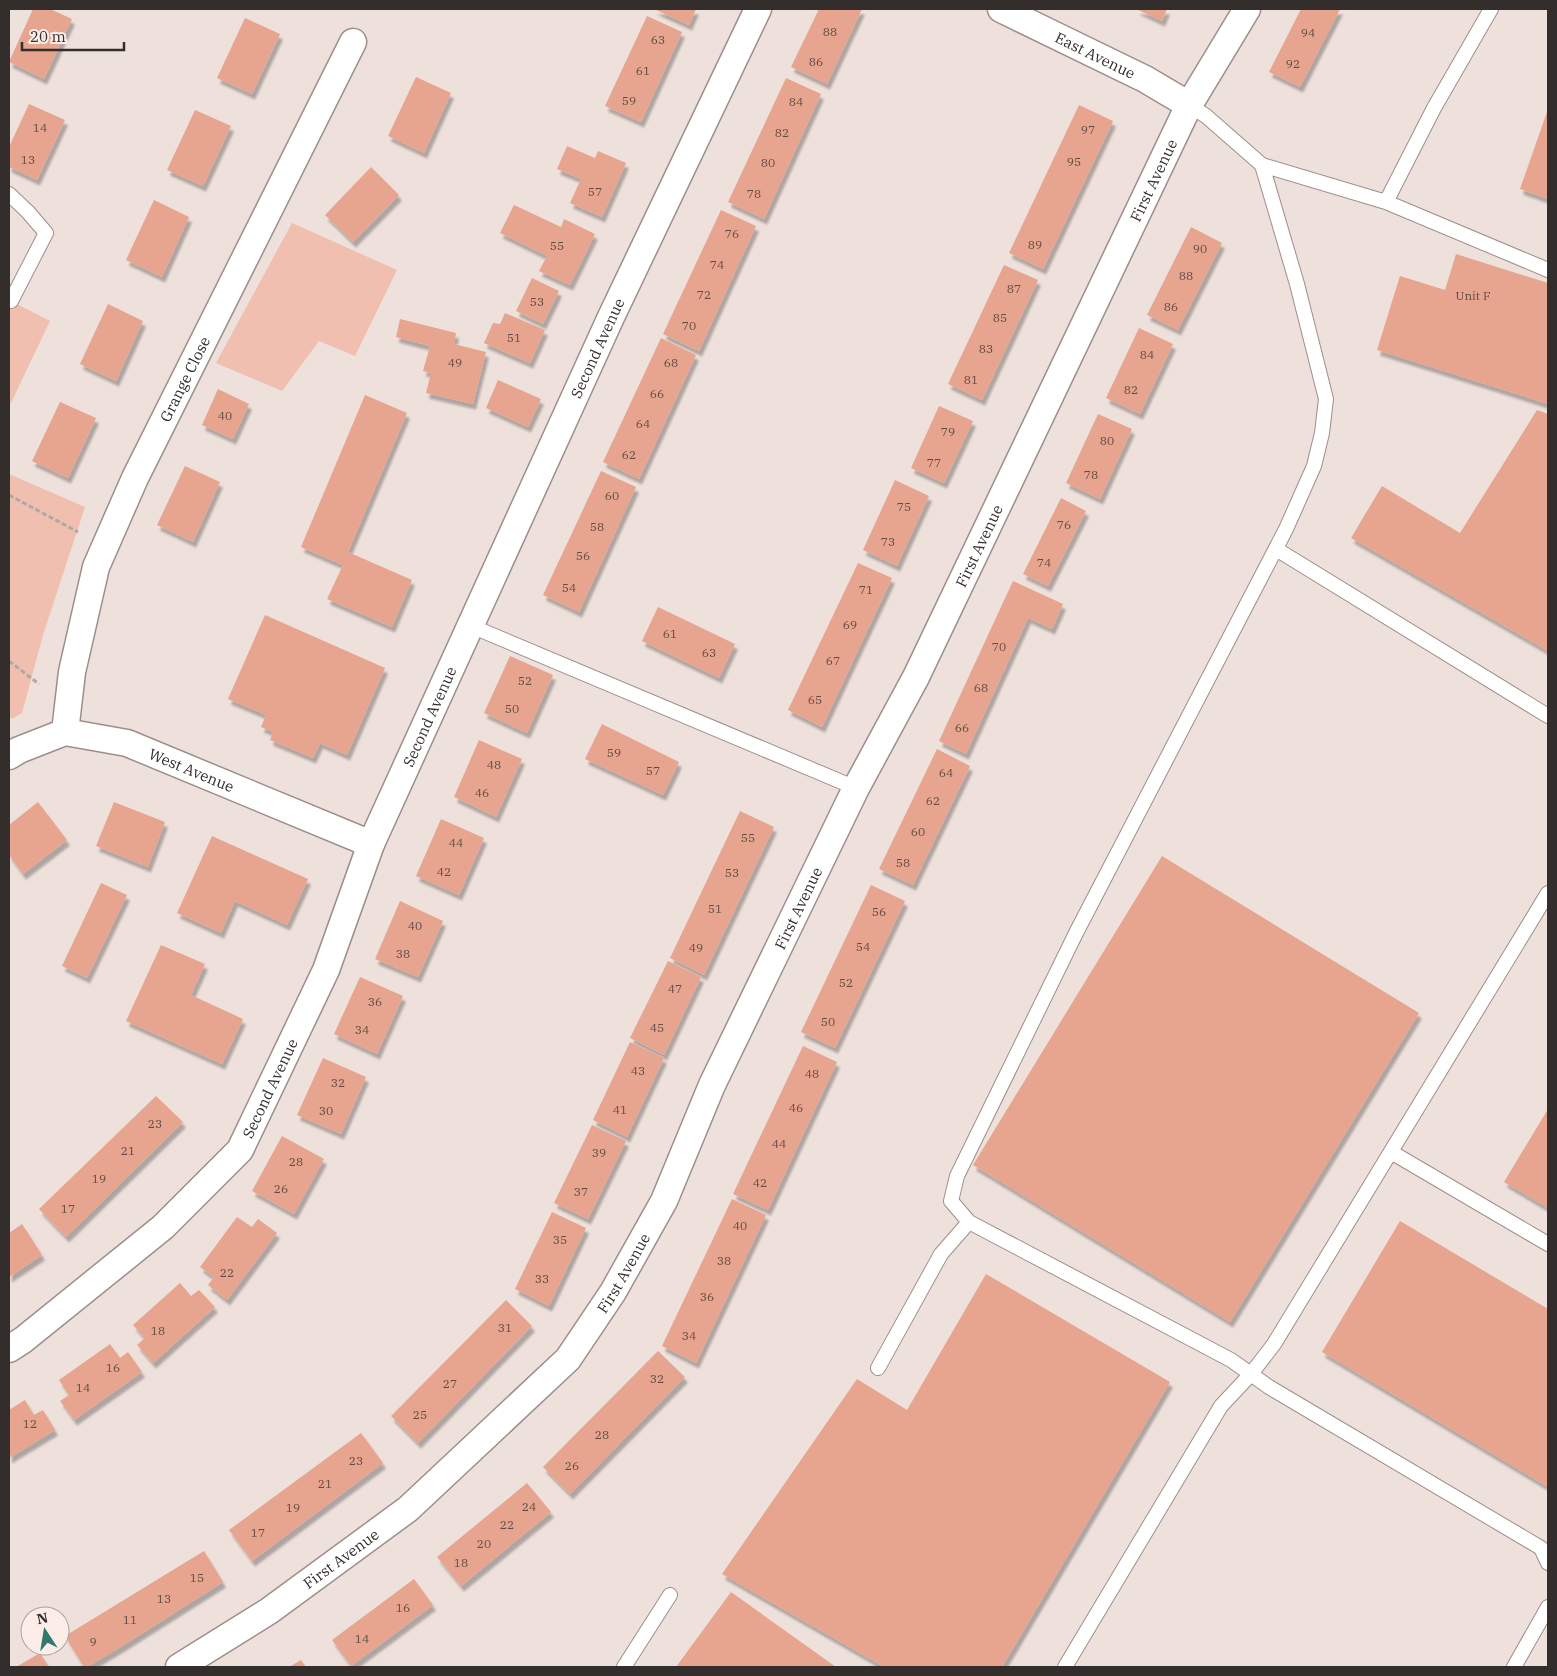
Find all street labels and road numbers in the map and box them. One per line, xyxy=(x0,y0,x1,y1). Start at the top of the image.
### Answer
street label: East Avenue xyxy=(1052,27,1139,82)
street label: First Avenue xyxy=(1125,136,1181,225)
street label: Second Avenue xyxy=(566,295,628,401)
street label: Grange Close xyxy=(155,333,214,425)
street label: First Avenue xyxy=(951,501,1006,590)
street label: Second Avenue xyxy=(398,663,460,769)
street label: West Avenue xyxy=(146,744,237,796)
street label: First Avenue xyxy=(770,864,826,952)
street label: Second Avenue xyxy=(238,1035,301,1141)
street label: First Avenue xyxy=(592,1230,654,1316)
street label: First Avenue xyxy=(299,1524,382,1592)

